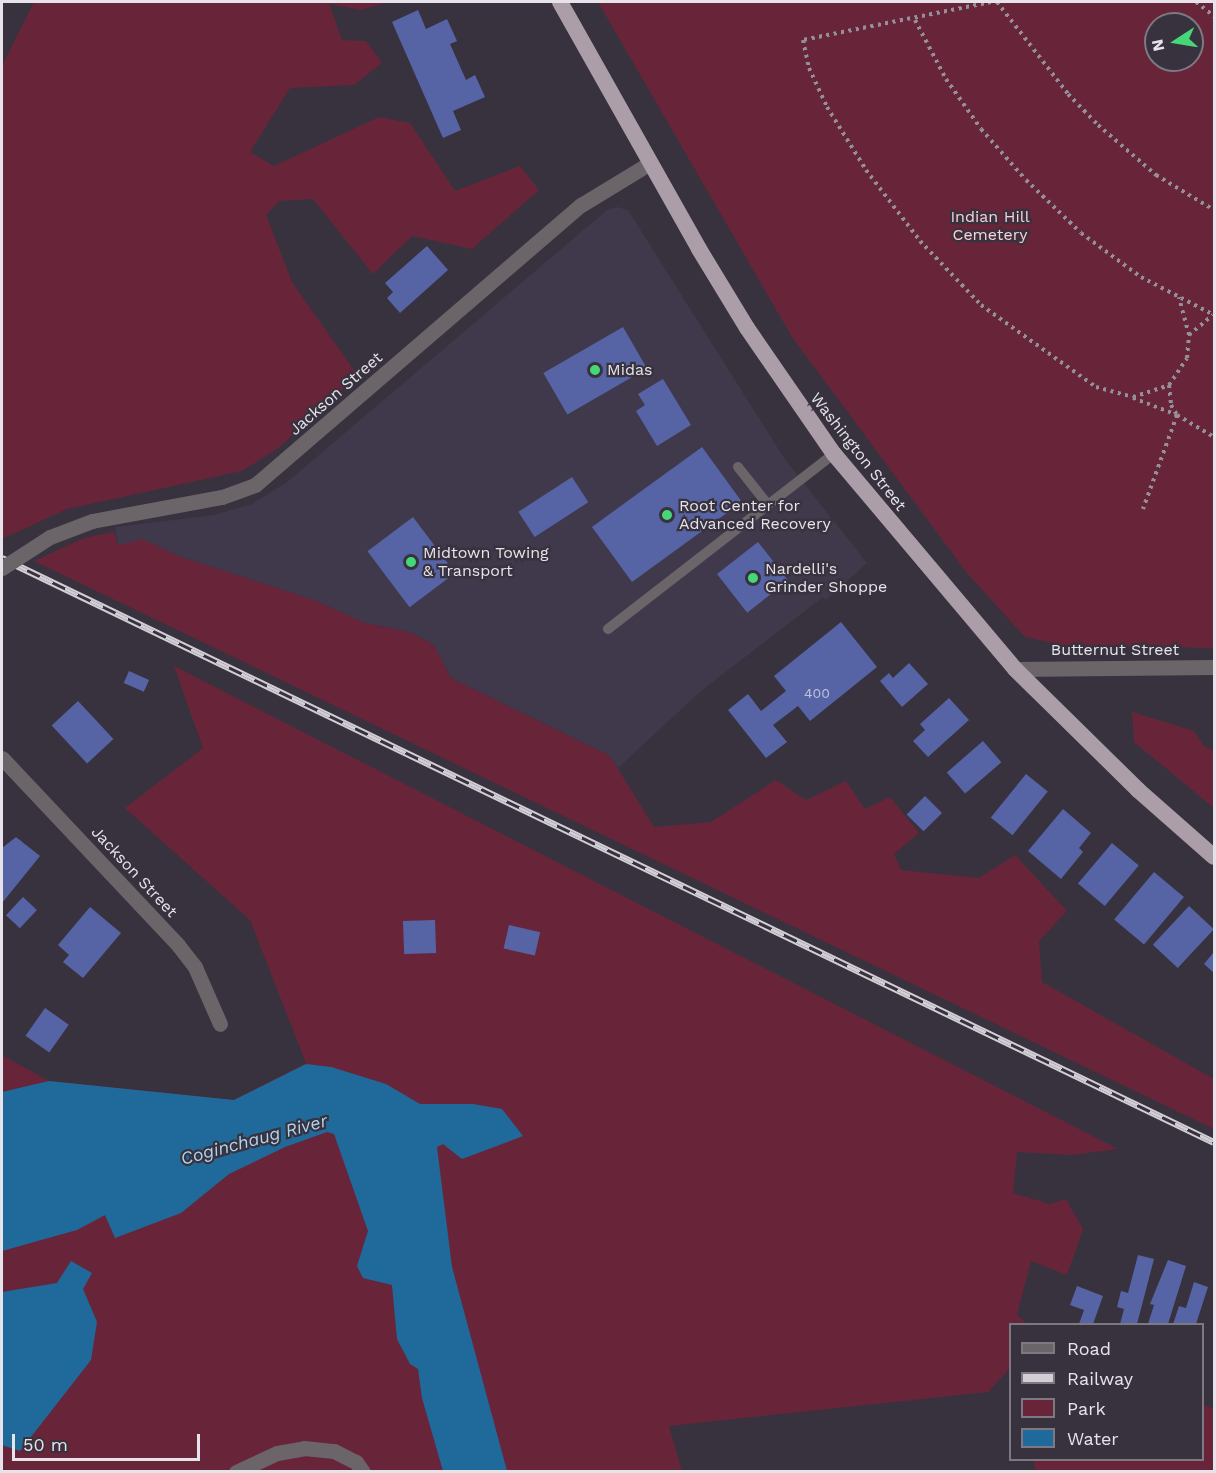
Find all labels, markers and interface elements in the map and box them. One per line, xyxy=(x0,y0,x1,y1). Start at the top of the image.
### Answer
north arrow xyxy=(1144,12,1204,72)
text: N xyxy=(1147,38,1168,53)
park label: Indian Hill Cemetery xyxy=(950,207,1030,245)
street label: Jackson Street xyxy=(285,348,387,440)
place label: Midas xyxy=(607,360,652,380)
marker: Midas xyxy=(588,363,602,377)
street label: Washington Street xyxy=(806,389,910,515)
place label: Root Center for Advanced Recovery xyxy=(679,496,831,534)
marker: Root Center for Advanced Recovery xyxy=(660,508,674,522)
place label: Midtown Towing & Transport xyxy=(423,543,549,581)
marker: Midtown Towing & Transport xyxy=(404,555,418,569)
place label: Nardelli's Grinder Shoppe xyxy=(765,559,888,597)
marker: Nardelli's Grinder Shoppe xyxy=(746,571,760,585)
street label: Butternut Street xyxy=(1051,640,1179,660)
house number: 400 xyxy=(804,685,830,701)
street label: Jackson Street xyxy=(87,823,181,921)
water label: Coginchaug River xyxy=(178,1110,330,1170)
legend xyxy=(1009,1323,1204,1461)
text: Road xyxy=(1067,1338,1111,1359)
text: Railway xyxy=(1067,1368,1133,1389)
text: Park xyxy=(1067,1398,1106,1419)
scale bar xyxy=(15,1422,202,1460)
text: Water xyxy=(1067,1428,1119,1449)
text: 50 m xyxy=(23,1434,68,1455)

